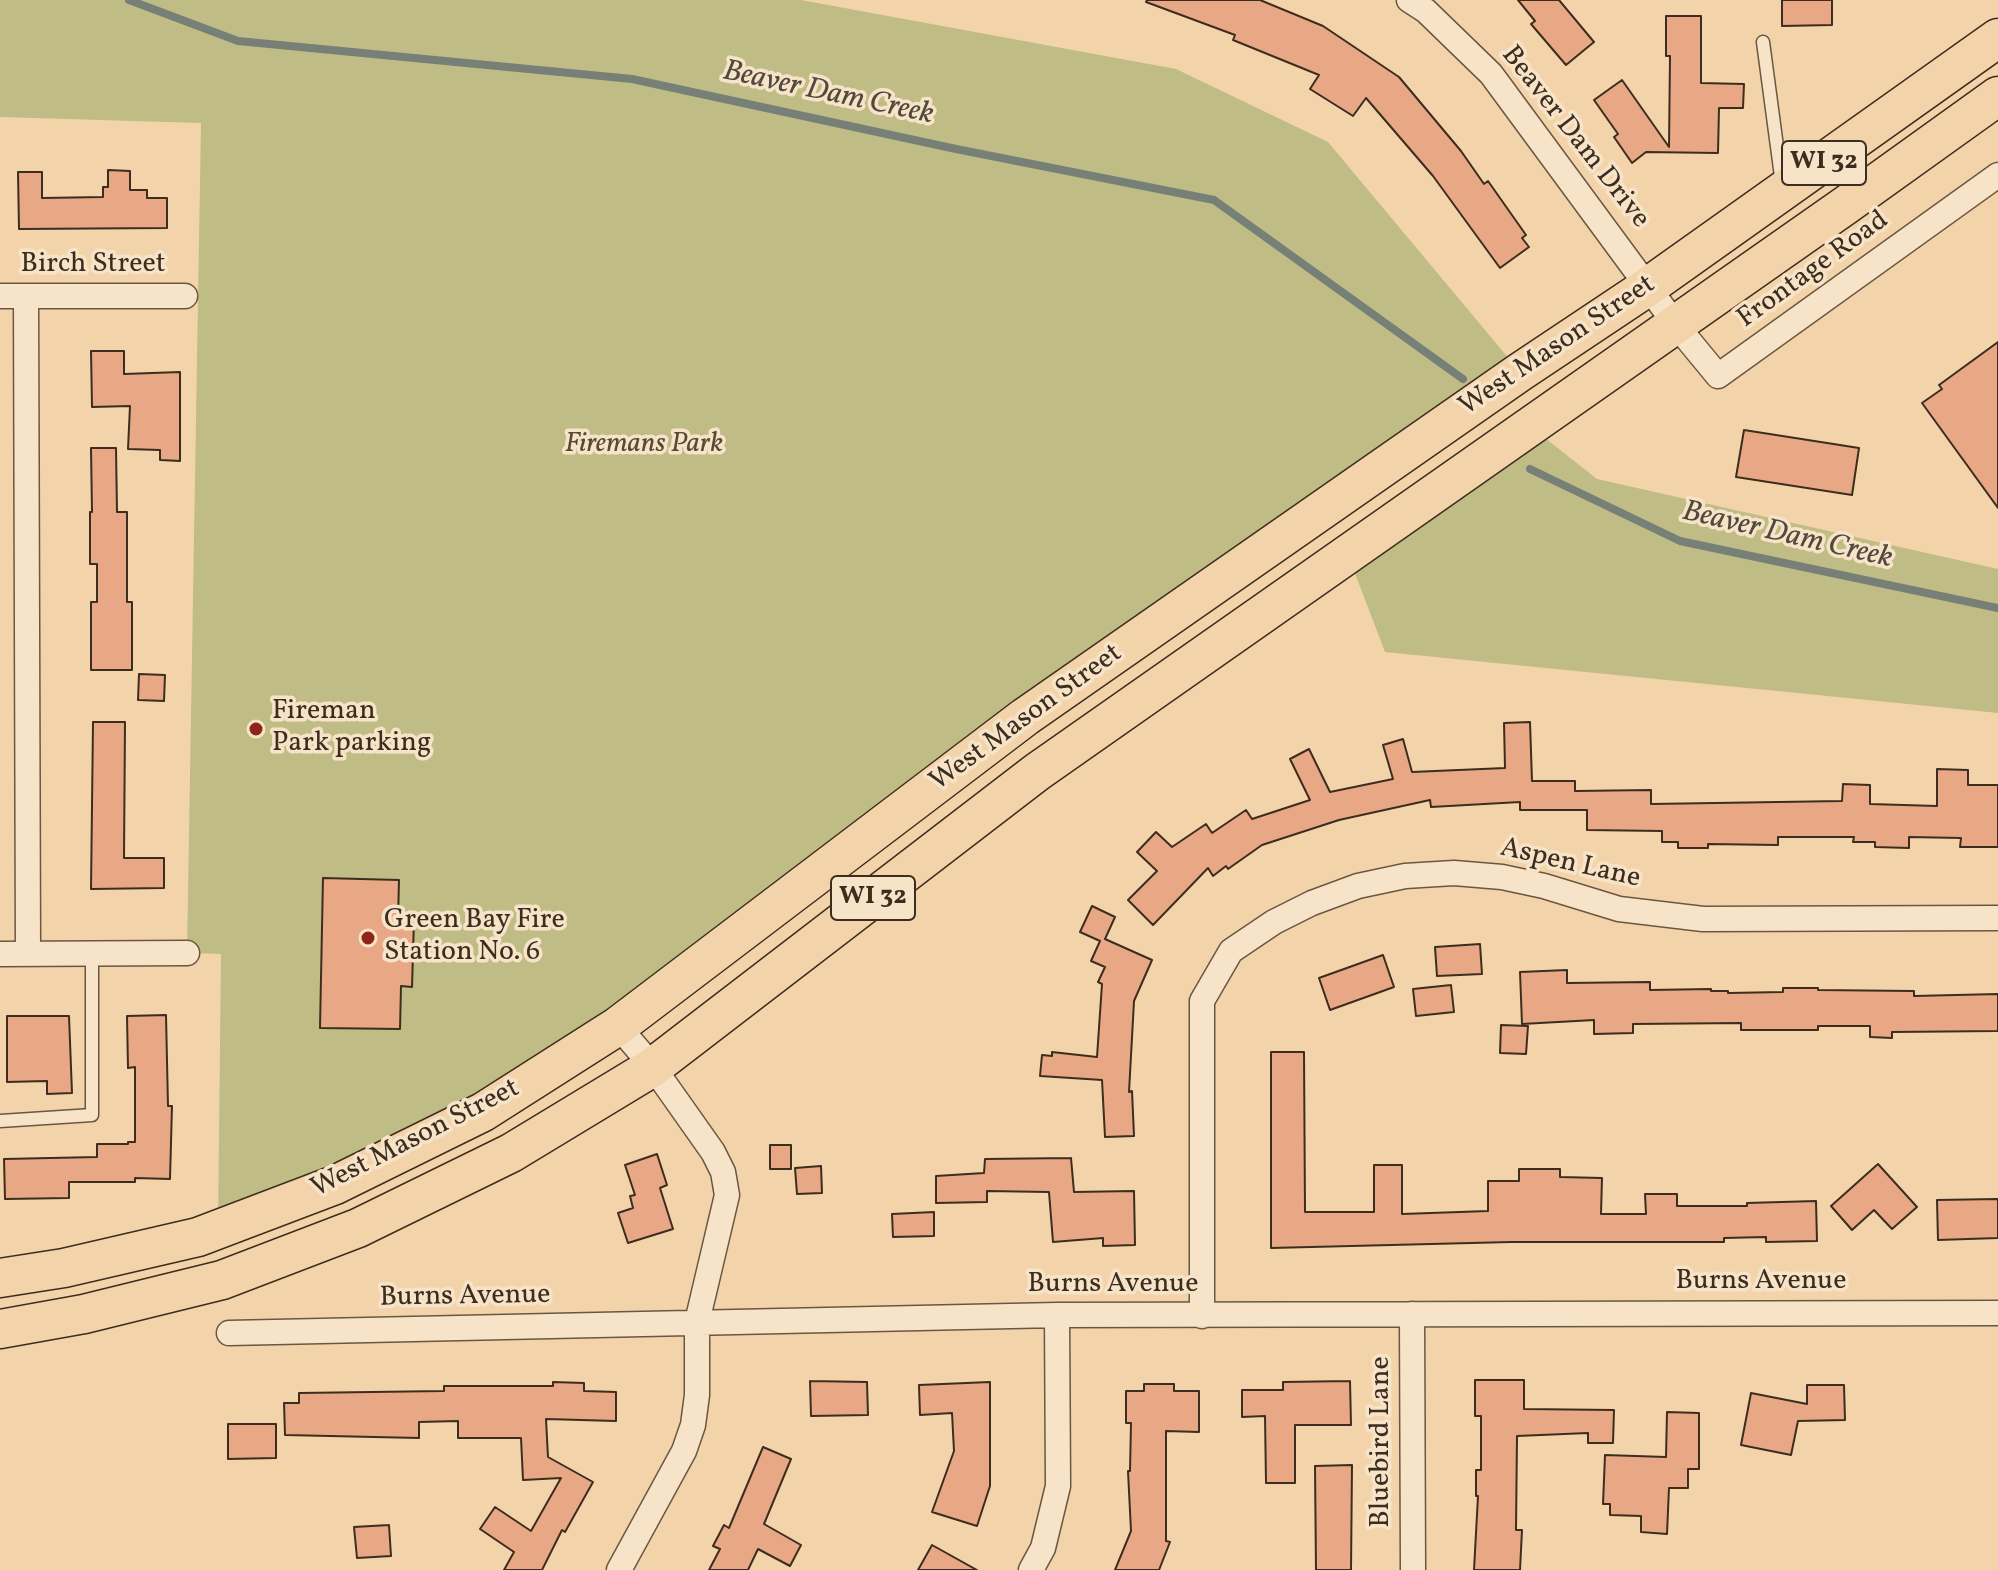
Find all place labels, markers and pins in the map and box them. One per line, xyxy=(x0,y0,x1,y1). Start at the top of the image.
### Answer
place label: Fireman Park parking xyxy=(272,696,431,762)
marker: Fireman Park parking xyxy=(247,720,265,738)
place label: Green Bay Fire Station No. 6 xyxy=(384,905,565,971)
marker: Green Bay Fire Station No. 6 xyxy=(359,929,377,947)

